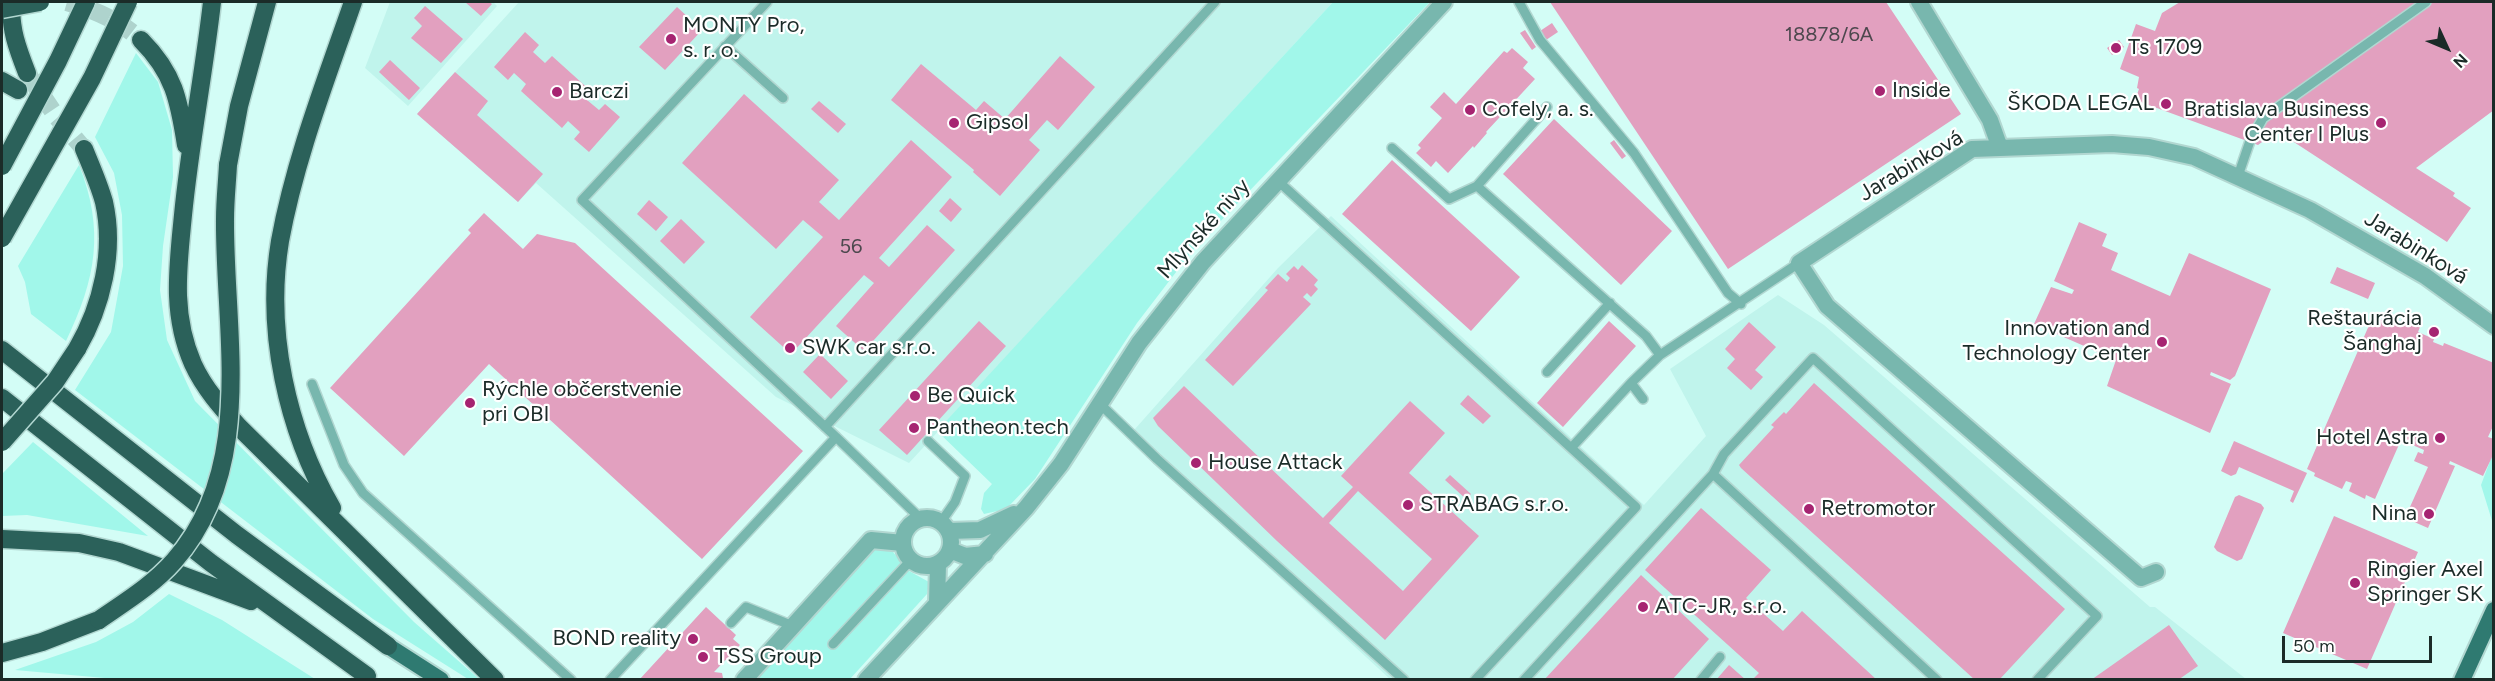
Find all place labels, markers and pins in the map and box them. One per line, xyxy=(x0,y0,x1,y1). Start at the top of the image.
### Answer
place label: MONTY Pro, s. r. o. xyxy=(683,13,804,64)
marker: MONTY Pro, s. r. o. xyxy=(664,32,678,46)
place label: Ts 1709 xyxy=(2128,35,2202,61)
marker: Ts 1709 xyxy=(2109,41,2123,55)
place label: Inside xyxy=(1892,78,1950,104)
place label: Barczi xyxy=(569,79,629,105)
marker: Inside xyxy=(1873,84,1887,98)
marker: Barczi xyxy=(550,85,564,99)
place label: ŠKODA LEGAL xyxy=(2007,91,2154,117)
place label: Cofely, a. s. xyxy=(1482,97,1594,123)
marker: ŠKODA LEGAL xyxy=(2159,97,2173,111)
place label: Bratislava Business Center I Plus xyxy=(2184,97,2369,148)
marker: Cofely, a. s. xyxy=(1463,103,1477,117)
place label: Gipsol xyxy=(966,110,1029,136)
marker: Gipsol xyxy=(947,116,961,130)
marker: Bratislava Business Center I Plus xyxy=(2374,116,2388,130)
place label: Reštaurácia Šanghaj xyxy=(2307,306,2422,358)
place label: Innovation and Technology Center xyxy=(1963,316,2150,368)
marker: Reštaurácia Šanghaj xyxy=(2427,325,2441,339)
place label: SWK car s.r.o. xyxy=(802,335,936,361)
marker: Innovation and Technology Center xyxy=(2155,335,2169,349)
marker: SWK car s.r.o. xyxy=(783,341,797,355)
place label: Rýchle občerstvenie pri OBI xyxy=(482,377,682,428)
place label: Be Quick xyxy=(927,383,1015,409)
marker: Be Quick xyxy=(908,389,922,403)
marker: Rýchle občerstvenie pri OBI xyxy=(463,396,477,410)
place label: Pantheon.tech xyxy=(926,415,1069,441)
marker: Pantheon.tech xyxy=(907,421,921,435)
place label: Hotel Astra xyxy=(2316,425,2428,451)
marker: Hotel Astra xyxy=(2433,431,2447,445)
place label: House Attack xyxy=(1208,450,1343,476)
marker: House Attack xyxy=(1189,456,1203,470)
place label: STRABAG s.r.o. xyxy=(1420,492,1568,518)
place label: Retromotor xyxy=(1821,496,1935,522)
marker: STRABAG s.r.o. xyxy=(1401,498,1415,512)
place label: Nina xyxy=(2371,501,2417,527)
marker: Retromotor xyxy=(1802,502,1816,516)
marker: Nina xyxy=(2422,507,2436,521)
place label: Ringier Axel Springer SK xyxy=(2367,557,2483,608)
marker: Ringier Axel Springer SK xyxy=(2348,576,2362,590)
place label: ATC-JR, s.r.o. xyxy=(1655,594,1786,620)
marker: ATC-JR, s.r.o. xyxy=(1636,600,1650,614)
place label: BOND reality xyxy=(552,626,681,652)
marker: BOND reality xyxy=(686,632,700,646)
place label: TSS Group xyxy=(715,644,822,670)
marker: TSS Group xyxy=(696,650,710,664)

